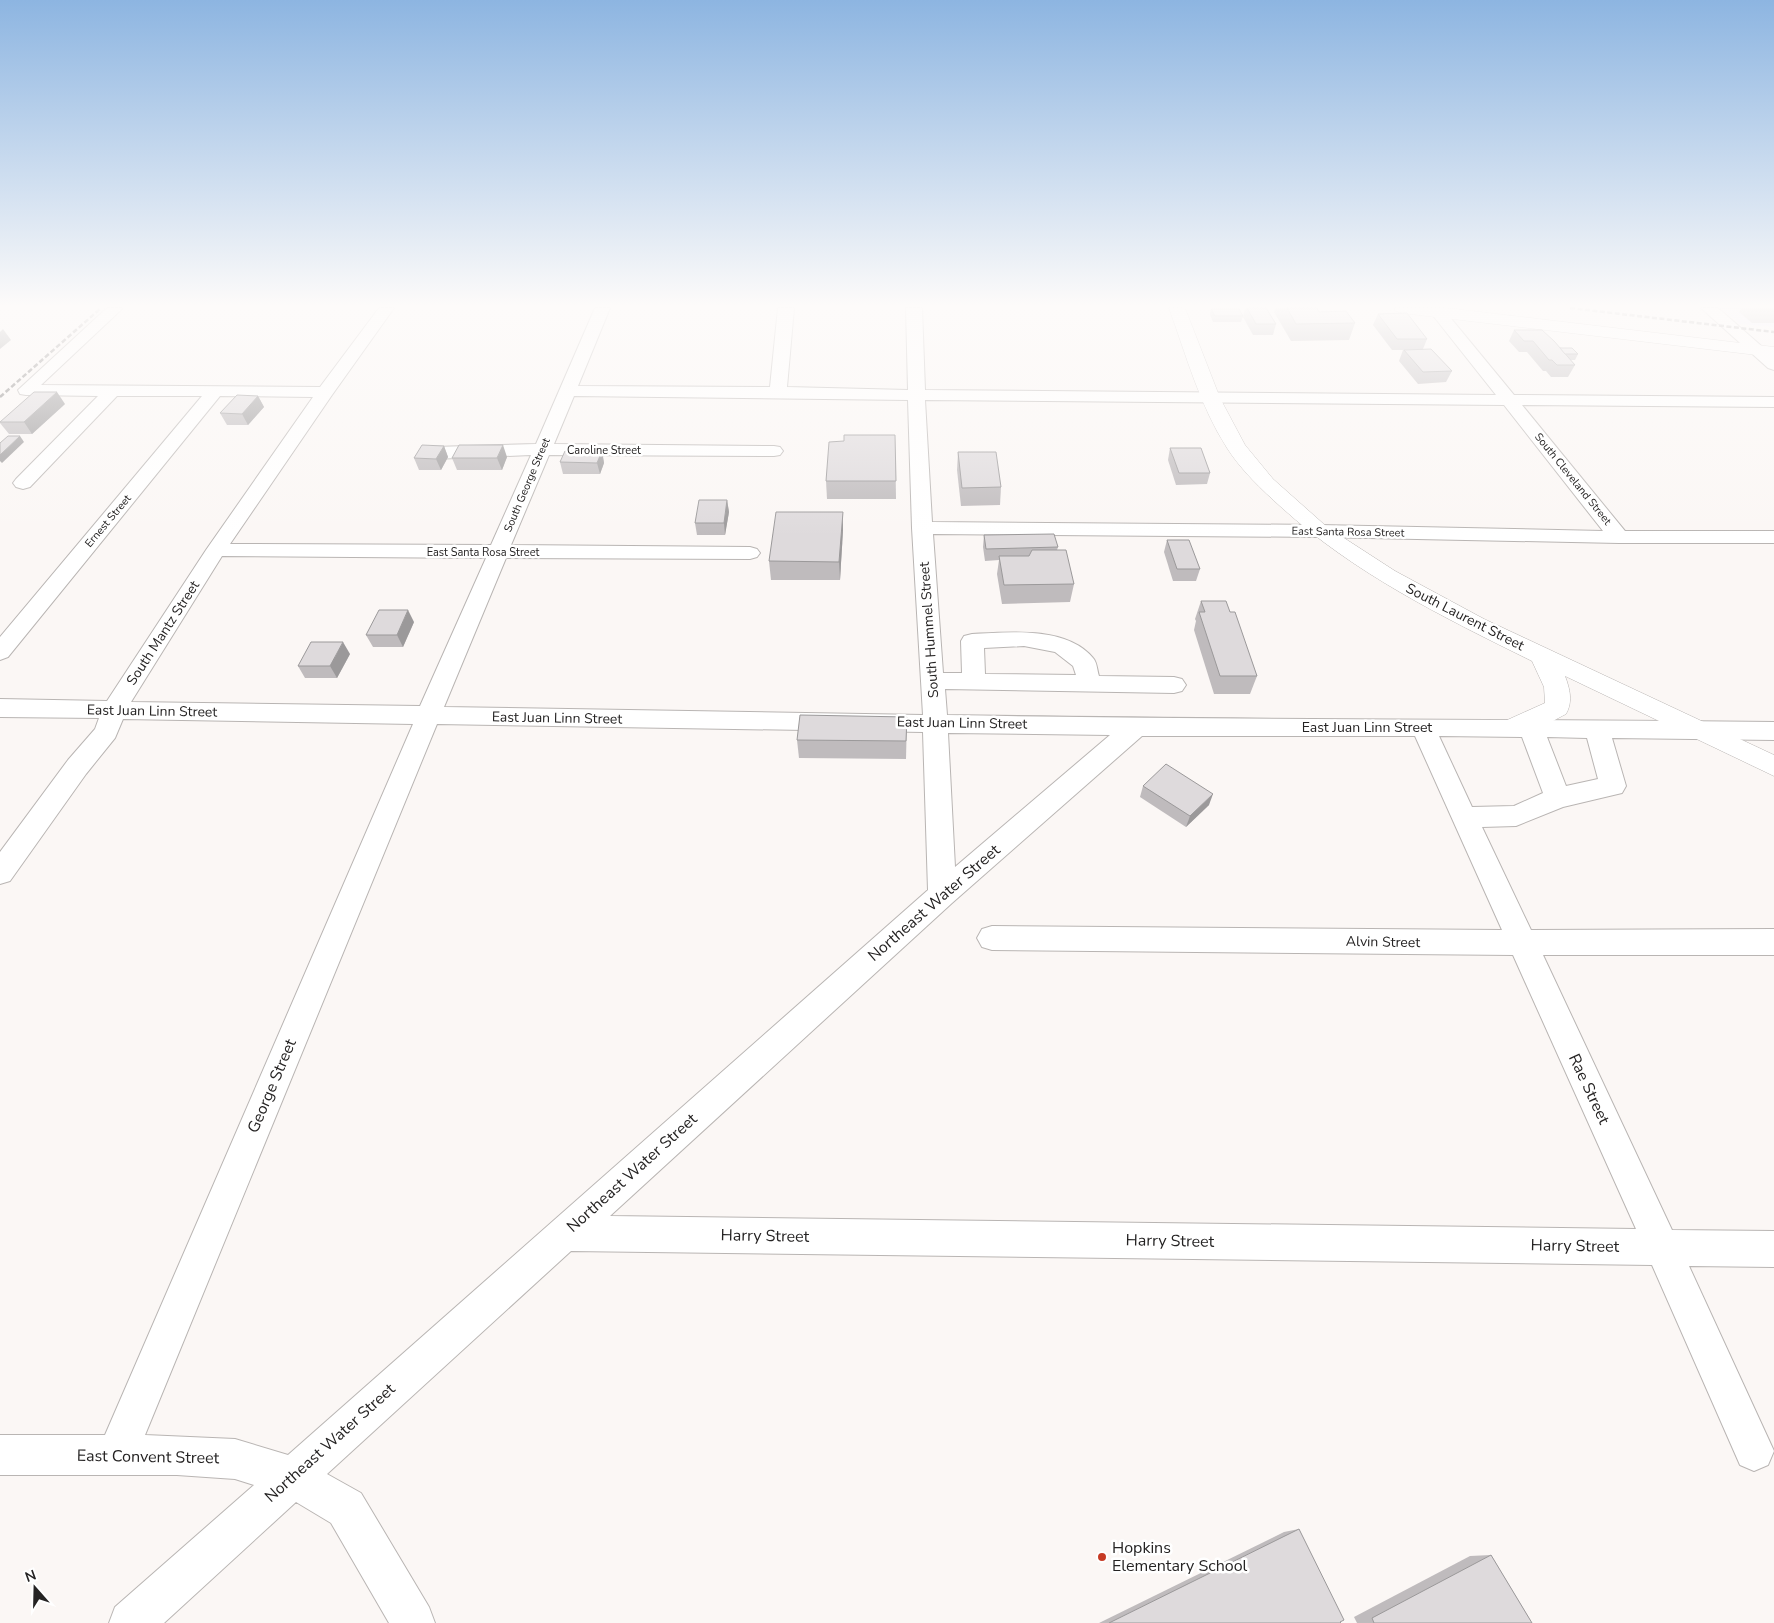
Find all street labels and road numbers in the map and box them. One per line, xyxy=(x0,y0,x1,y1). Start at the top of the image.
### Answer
street label: South Cleveland Street xyxy=(1531,430,1615,528)
street label: South George Street xyxy=(500,435,554,534)
street label: Caroline Street xyxy=(567,443,641,458)
street label: Ernest Street xyxy=(82,491,135,550)
street label: East Santa Rosa Street xyxy=(1292,524,1405,540)
street label: East Santa Rosa Street xyxy=(427,545,540,560)
street label: South Hummel Street xyxy=(915,561,943,699)
street label: South Mantz Street xyxy=(122,577,204,689)
street label: South Laurent Street xyxy=(1403,579,1528,655)
street label: East Juan Linn Street xyxy=(87,700,218,722)
street label: East Juan Linn Street xyxy=(492,707,623,729)
street label: East Juan Linn Street xyxy=(897,712,1028,734)
street label: East Juan Linn Street xyxy=(1302,718,1432,737)
street label: Northeast Water Street xyxy=(863,839,1005,967)
street label: Alvin Street xyxy=(1346,932,1420,952)
street label: George Street xyxy=(242,1035,302,1136)
street label: Rae Street xyxy=(1563,1050,1615,1128)
street label: Northeast Water Street xyxy=(562,1108,702,1238)
street label: Harry Street xyxy=(721,1224,810,1248)
street label: Harry Street xyxy=(1126,1229,1215,1253)
street label: Harry Street xyxy=(1531,1234,1620,1258)
street label: Northeast Water Street xyxy=(260,1378,400,1508)
street label: East Convent Street xyxy=(77,1445,220,1469)

